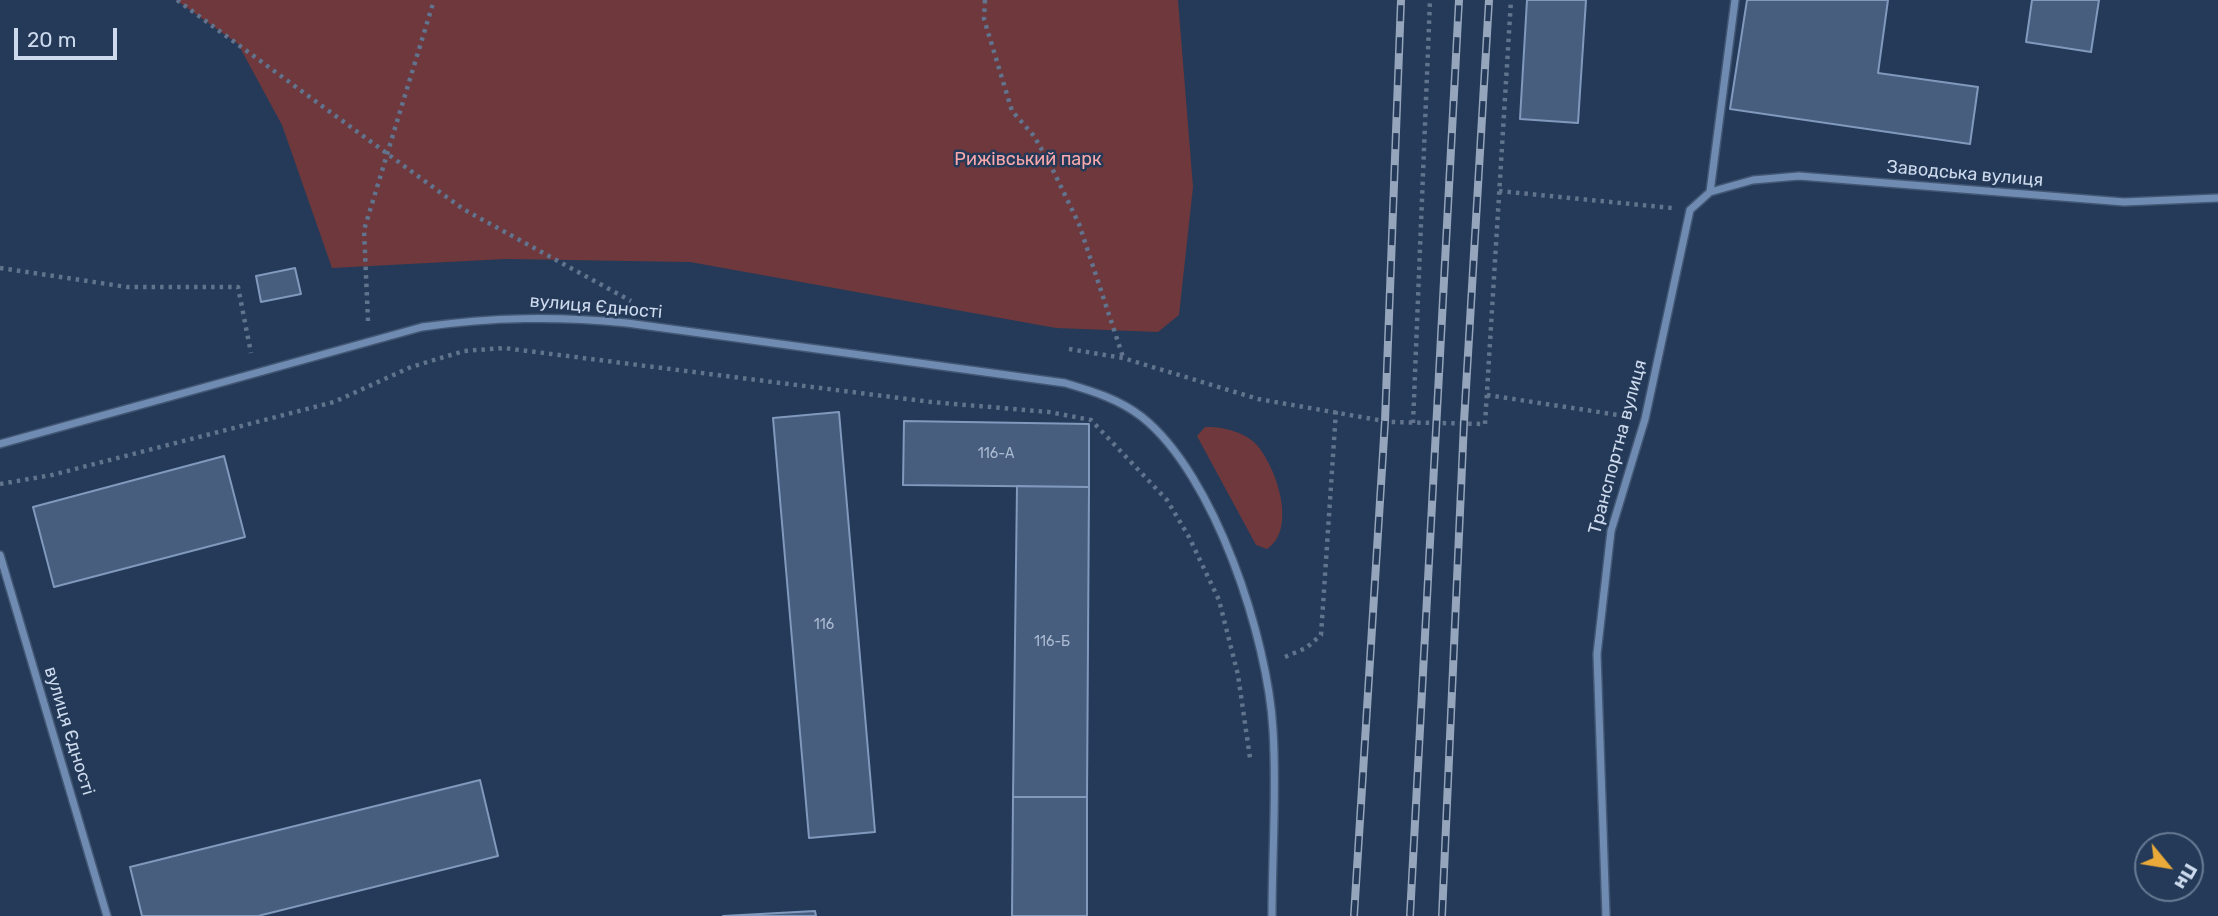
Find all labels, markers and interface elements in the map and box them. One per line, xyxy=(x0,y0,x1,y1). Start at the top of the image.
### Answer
scale bar xyxy=(18,14,121,58)
text: 20 m xyxy=(27,27,76,52)
park label: Рижівський парк xyxy=(954,149,1102,171)
street label: Заводська вулиця xyxy=(1886,156,2044,192)
street label: вулиця Єдності xyxy=(529,290,663,324)
street label: Транспортна вулиця xyxy=(1584,357,1652,537)
house number: 116-А xyxy=(978,446,1014,462)
house number: 116 xyxy=(814,617,834,633)
house number: 116-Б xyxy=(1034,634,1070,650)
street label: вулиця Єдності xyxy=(39,664,99,798)
north arrow xyxy=(2134,832,2204,902)
text: Пн xyxy=(2169,860,2202,894)

